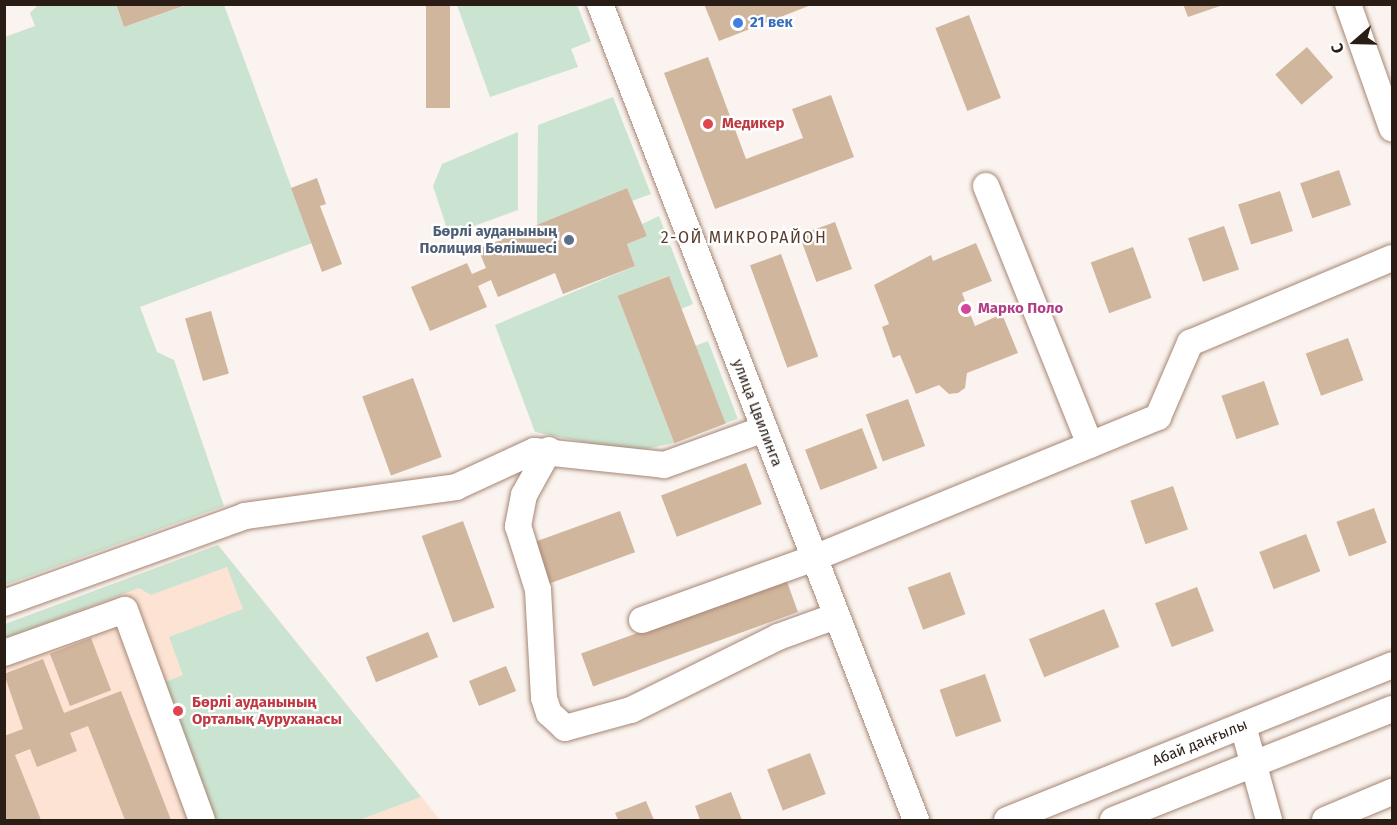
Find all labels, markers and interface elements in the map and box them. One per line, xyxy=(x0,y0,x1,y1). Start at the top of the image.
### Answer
north arrow xyxy=(1325,12,1385,72)
place label: 21 век xyxy=(750,14,793,32)
marker: 21 век xyxy=(731,16,745,30)
text: С xyxy=(1327,41,1348,56)
marker: Медикер xyxy=(699,115,717,133)
place label: Медикер xyxy=(722,115,784,133)
place label: Бөрлі ауданының Полиция Бөлімшесі xyxy=(419,222,557,257)
district label: 2-ОЙ МИКРОРАЙОН xyxy=(661,228,827,248)
marker: Бөрлі ауданының Полиция Бөлімшесі xyxy=(562,233,576,247)
place label: Марко Поло xyxy=(978,300,1063,318)
marker: Марко Поло xyxy=(959,302,973,316)
street label: улица Цвилинга xyxy=(728,357,786,469)
place label: Бөрлі ауданының Орталық Ауруханасы xyxy=(192,693,342,728)
marker: Бөрлі ауданының Орталық Ауруханасы xyxy=(169,702,187,720)
street label: Абай даңғылы xyxy=(1150,716,1250,770)

